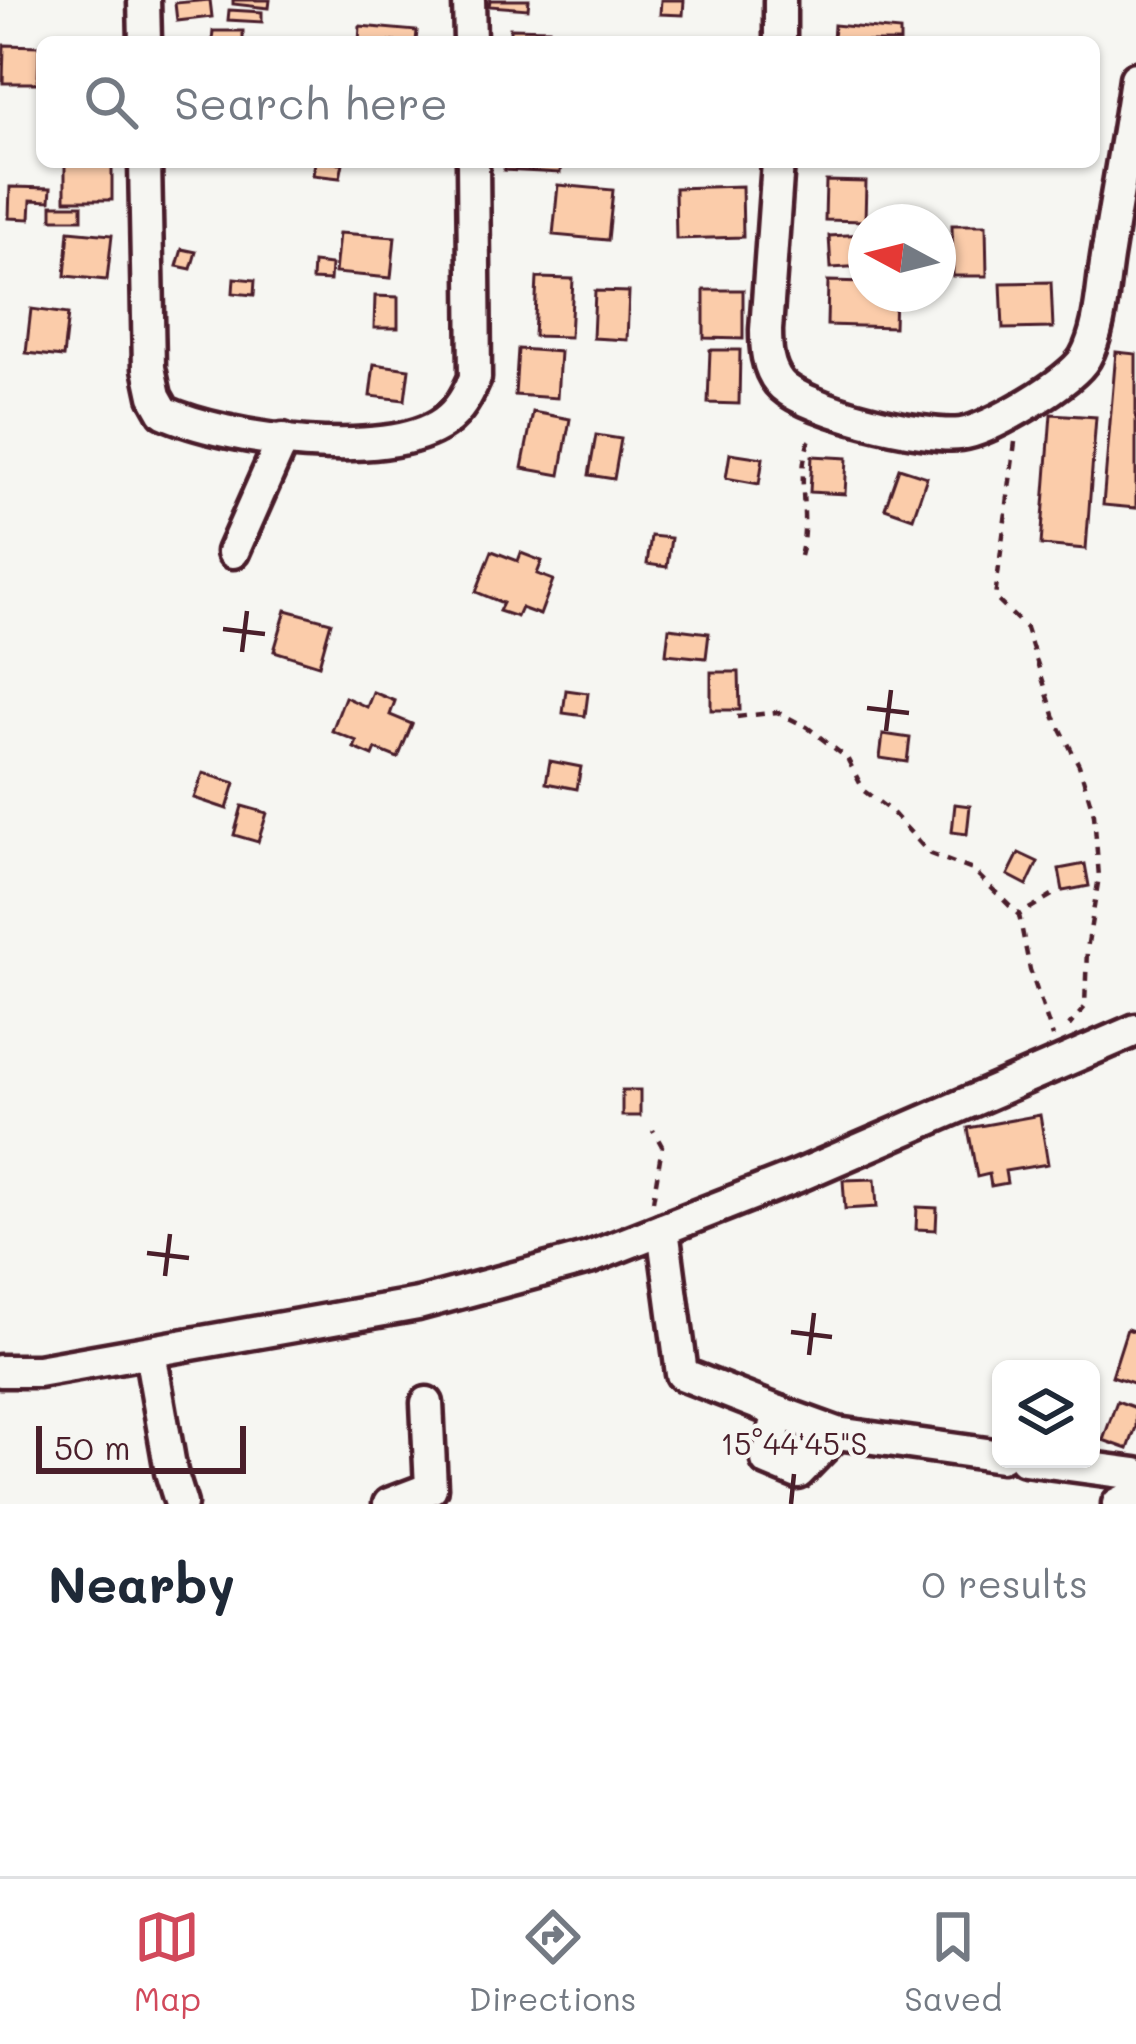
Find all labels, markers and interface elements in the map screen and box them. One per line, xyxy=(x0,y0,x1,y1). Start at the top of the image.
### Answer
search box xyxy=(36,36,1100,168)
icon: search xyxy=(78,69,144,135)
text: Search here xyxy=(174,73,448,131)
north arrow xyxy=(848,204,956,312)
map controls xyxy=(992,1360,1100,1468)
button: layers xyxy=(992,1360,1100,1468)
scale bar xyxy=(36,1420,246,1473)
text: 15°44'45"S xyxy=(721,1423,867,1463)
text: 50 m xyxy=(54,1425,130,1468)
text: Nearby xyxy=(48,1549,235,1616)
text: 0 results xyxy=(922,1557,1088,1608)
tab: Map xyxy=(134,1904,201,2019)
tab: Directions xyxy=(469,1904,636,2019)
tab: Saved xyxy=(904,1904,1002,2019)

